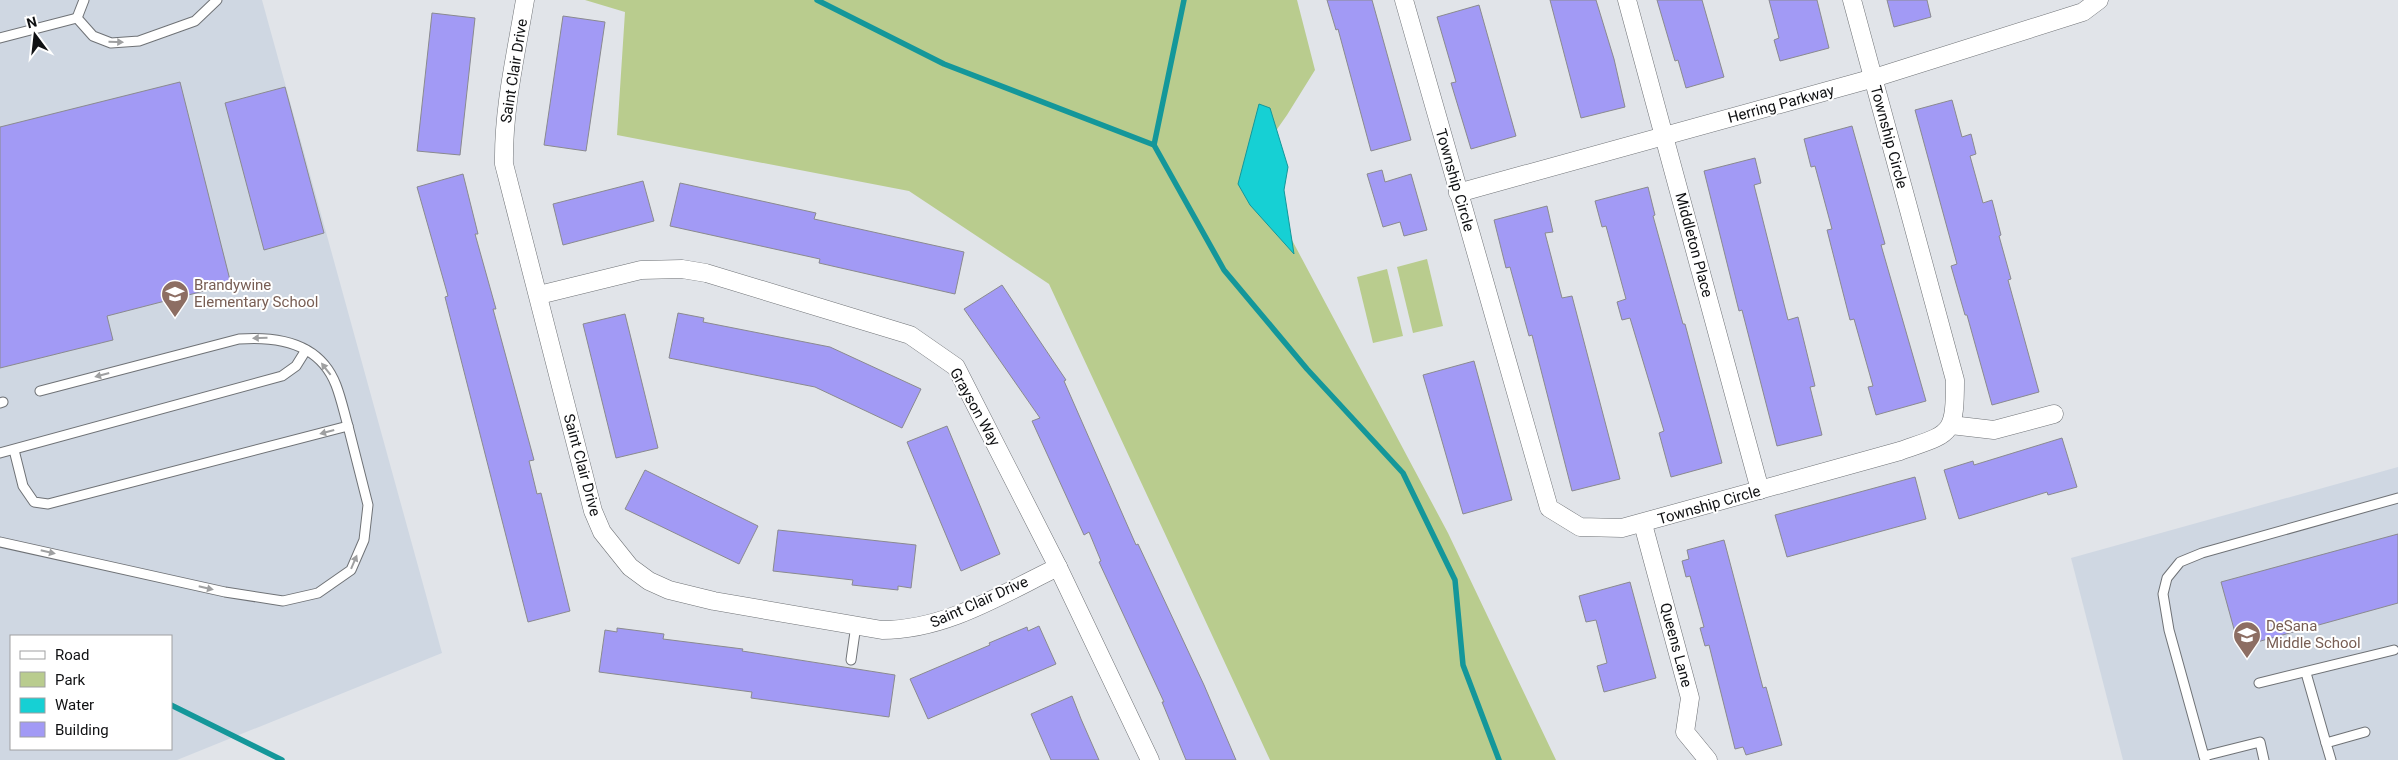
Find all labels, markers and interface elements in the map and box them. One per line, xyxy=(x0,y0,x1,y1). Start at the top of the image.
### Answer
north arrow xyxy=(10,10,60,60)
text: N xyxy=(25,13,38,31)
street label: Saint Clair Drive xyxy=(497,18,531,124)
one-way arrow xyxy=(108,38,124,46)
street label: Herring Parkway xyxy=(1726,81,1836,127)
street label: Township Circle xyxy=(1867,84,1911,191)
street label: Township Circle xyxy=(1432,127,1478,233)
street label: Middleton Place xyxy=(1671,191,1717,299)
place label: Brandywine Elementary School xyxy=(194,276,318,311)
school or university icon: Brandywine Elementary School xyxy=(160,279,190,318)
one-way arrow xyxy=(251,334,267,342)
one-way arrow xyxy=(320,362,331,375)
street label: Grayson Way xyxy=(946,365,1004,449)
one-way arrow xyxy=(94,371,109,379)
street label: Saint Clair Drive xyxy=(560,412,604,518)
one-way arrow xyxy=(319,428,334,436)
street label: Township Circle xyxy=(1656,482,1762,528)
one-way arrow xyxy=(40,548,55,556)
one-way arrow xyxy=(351,555,359,569)
street label: Saint Clair Drive xyxy=(927,572,1031,632)
one-way arrow xyxy=(199,584,214,592)
street label: Queens Lane xyxy=(1656,601,1696,689)
place label: DeSana Middle School xyxy=(2266,617,2361,652)
school or university icon: DeSana Middle School xyxy=(2232,620,2262,659)
legend xyxy=(10,635,172,750)
text: Road xyxy=(55,646,89,664)
text: Park xyxy=(55,671,86,689)
text: Water xyxy=(55,696,94,714)
text: Building xyxy=(55,721,109,739)

